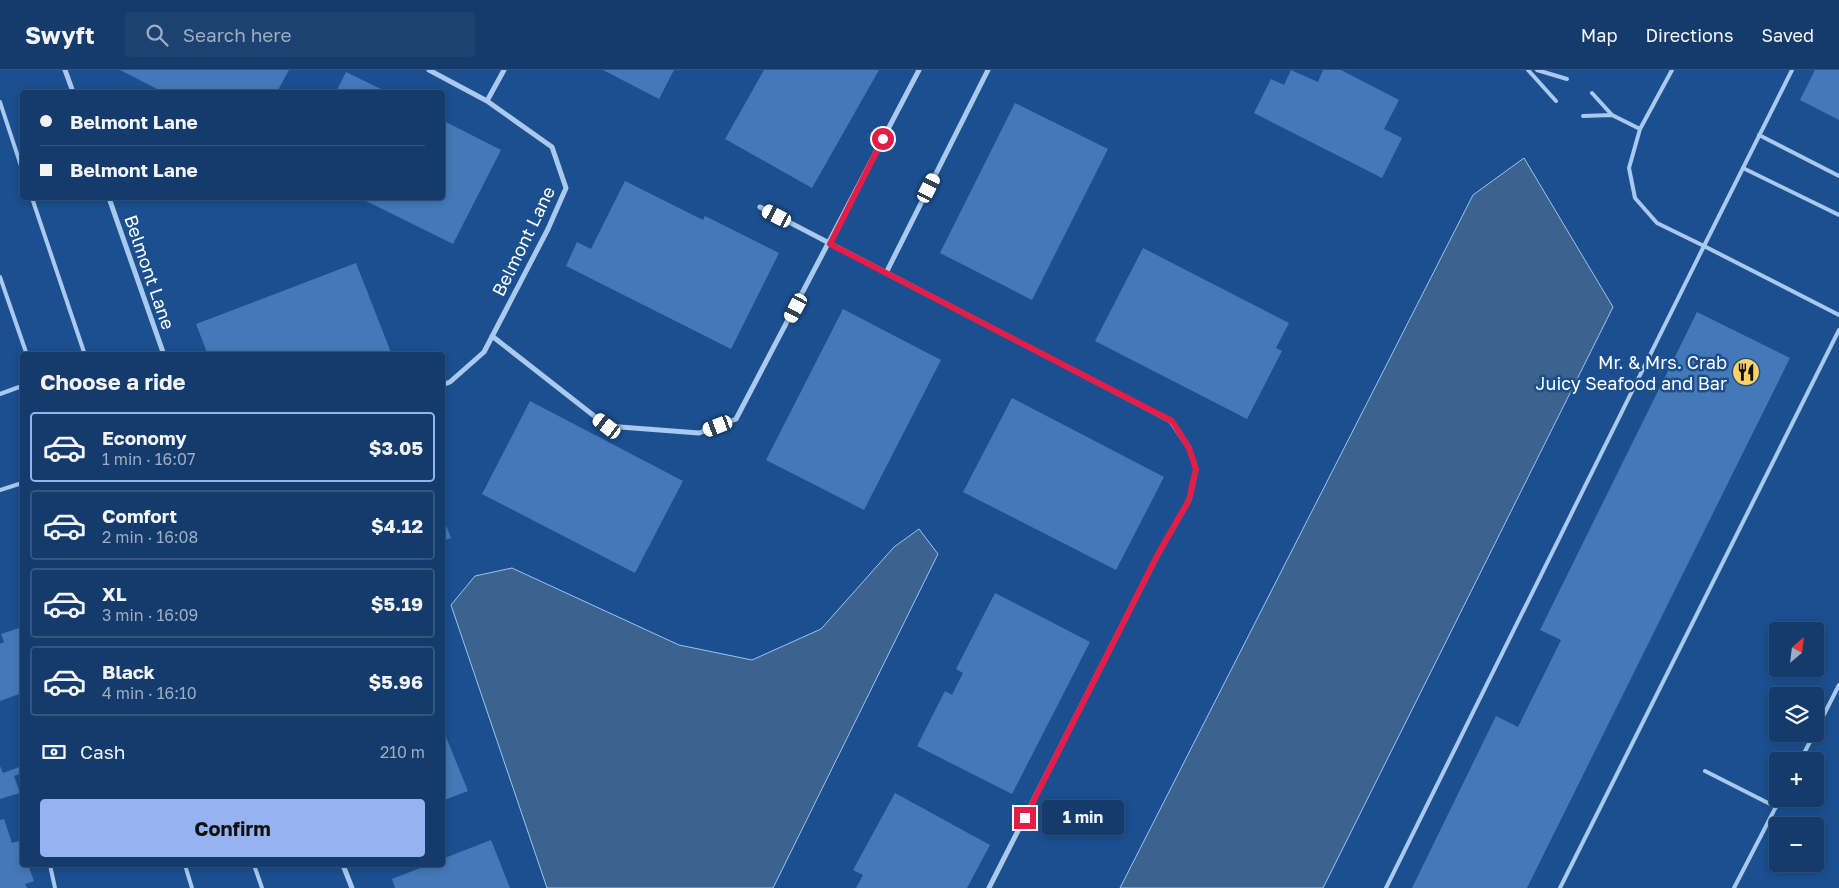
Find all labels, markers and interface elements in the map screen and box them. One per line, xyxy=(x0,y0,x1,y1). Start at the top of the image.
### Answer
search box xyxy=(125,12,475,57)
text: Swyft xyxy=(25,20,95,49)
icon: search xyxy=(143,21,171,49)
text: Search here xyxy=(183,23,292,46)
text: Map xyxy=(1581,24,1617,46)
text: Directions xyxy=(1645,24,1733,46)
text: Saved xyxy=(1761,24,1814,46)
text: Belmont Lane xyxy=(70,110,198,133)
route start xyxy=(872,128,894,150)
text: Belmont Lane xyxy=(70,158,198,181)
car xyxy=(915,171,942,205)
street label: Belmont Lane xyxy=(487,182,559,300)
car xyxy=(760,203,793,229)
street label: Belmont Lane xyxy=(120,212,180,332)
car xyxy=(782,291,809,325)
place label: Mr. & Mrs. Crab Juicy Seafood and Bar xyxy=(1536,351,1727,394)
restaurant icon: Mr. & Mrs. Crab Juicy Seafood and Bar xyxy=(1731,357,1761,387)
text: Choose a ride xyxy=(40,368,186,395)
car xyxy=(590,411,623,441)
car xyxy=(701,414,734,438)
icon: car xyxy=(42,425,87,470)
text: Economy xyxy=(102,426,187,449)
text: $3.05 xyxy=(369,436,423,459)
text: 1 min · 16:07 xyxy=(102,449,196,469)
icon: car xyxy=(42,503,87,548)
text: Comfort xyxy=(102,504,177,527)
text: $4.12 xyxy=(371,514,423,537)
text: 2 min · 16:08 xyxy=(102,527,198,547)
icon: car xyxy=(42,581,87,626)
text: XL xyxy=(102,582,127,605)
text: $5.19 xyxy=(371,592,423,615)
text: 3 min · 16:09 xyxy=(102,605,198,625)
north arrow xyxy=(1769,622,1824,678)
map controls xyxy=(1769,622,1824,872)
icon: car xyxy=(42,659,87,704)
text: Black xyxy=(102,660,155,683)
text: $5.96 xyxy=(368,670,423,693)
text: 4 min · 16:10 xyxy=(102,683,197,703)
button: layers xyxy=(1769,687,1824,742)
icon: cash xyxy=(40,738,68,766)
text: Cash xyxy=(80,740,125,763)
text: 210 m xyxy=(380,742,425,762)
button: + xyxy=(1769,752,1824,807)
button: Confirm xyxy=(40,799,425,857)
callout: 1 min xyxy=(1042,800,1125,836)
route end xyxy=(1014,807,1036,829)
text: 1 min xyxy=(1063,807,1103,827)
button: − xyxy=(1769,817,1824,872)

